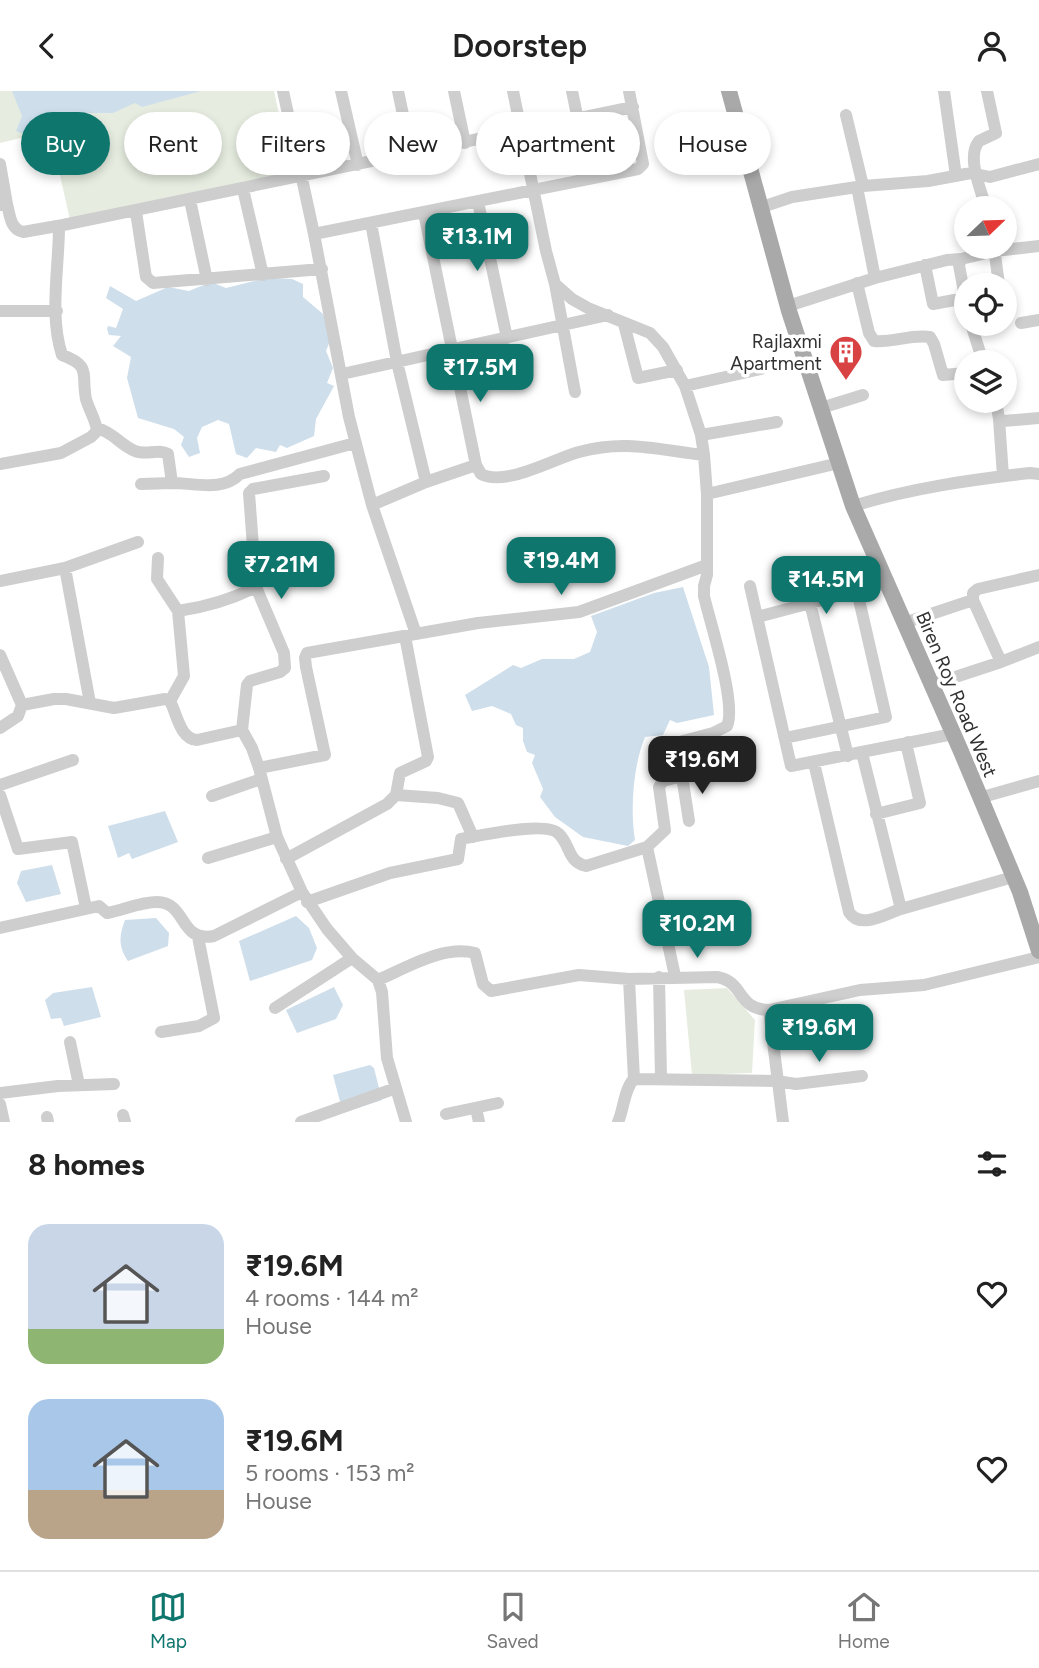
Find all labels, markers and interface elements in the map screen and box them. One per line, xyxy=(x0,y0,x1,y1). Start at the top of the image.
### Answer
icon: back xyxy=(28,27,66,65)
text: Doorstep xyxy=(452,27,587,65)
icon: person xyxy=(973,27,1011,65)
chip: Buy xyxy=(21,112,110,175)
chip: Rent xyxy=(124,112,222,175)
chip: Filters xyxy=(236,112,350,175)
chip: New xyxy=(364,112,462,175)
chip: Apartment xyxy=(476,112,640,175)
chip: House xyxy=(654,112,771,175)
north arrow xyxy=(954,196,1017,259)
map controls xyxy=(954,196,1017,413)
pin: ₹13.1M xyxy=(420,213,534,273)
text: ₹13.1M xyxy=(441,222,513,250)
button: locate xyxy=(954,273,1017,336)
place label: Rajlaxmi Apartment xyxy=(730,330,822,375)
building icon: Rajlaxmi Apartment xyxy=(827,333,865,382)
pin: ₹17.5M xyxy=(423,345,537,404)
button: layers xyxy=(954,350,1017,413)
text: ₹17.5M xyxy=(442,353,518,381)
pin: ₹19.4M xyxy=(504,538,618,597)
pin: ₹7.21M xyxy=(224,541,338,601)
text: ₹19.4M xyxy=(523,546,599,574)
text: ₹7.21M xyxy=(243,550,319,578)
pin: ₹14.5M xyxy=(769,557,883,616)
text: ₹14.5M xyxy=(788,565,864,593)
street label: Biren Roy Road West xyxy=(911,608,1002,781)
pin: ₹19.6M xyxy=(645,737,759,796)
text: ₹19.6M xyxy=(664,745,740,773)
pin: ₹10.2M xyxy=(640,901,754,960)
text: ₹10.2M xyxy=(658,909,736,937)
pin: ₹19.6M xyxy=(762,1005,876,1064)
text: ₹19.6M xyxy=(781,1013,857,1041)
icon: filters xyxy=(973,1145,1011,1183)
text: 8 homes xyxy=(28,1146,145,1183)
text: ₹19.6M xyxy=(245,1247,344,1284)
icon: home xyxy=(84,1252,168,1336)
icon: heart xyxy=(973,1275,1011,1313)
text: 4 rooms · 144 m² xyxy=(245,1284,419,1312)
text: House xyxy=(245,1312,312,1340)
text: ₹19.6M xyxy=(245,1422,344,1459)
icon: home xyxy=(84,1427,168,1511)
icon: heart xyxy=(973,1450,1011,1488)
text: 5 rooms · 153 m² xyxy=(245,1459,415,1487)
text: House xyxy=(245,1487,312,1515)
tab: Map xyxy=(149,1588,187,1653)
tab: Saved xyxy=(486,1588,539,1653)
tab: Home xyxy=(838,1588,890,1653)

